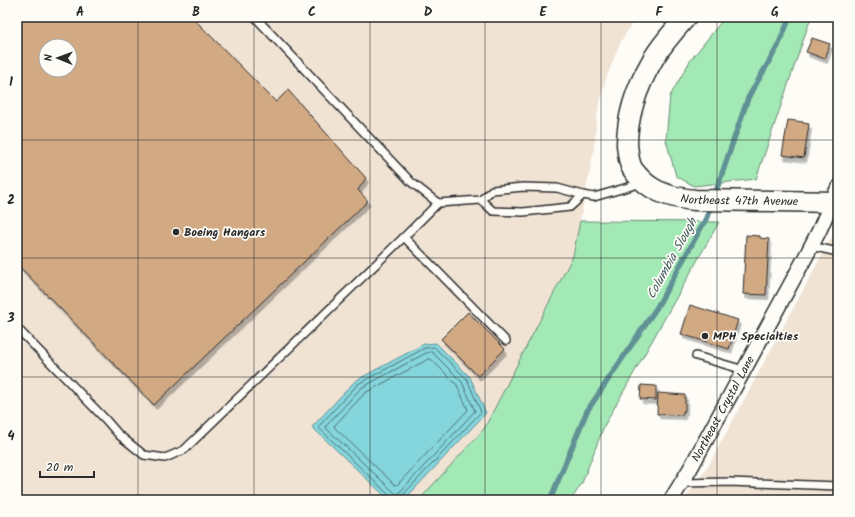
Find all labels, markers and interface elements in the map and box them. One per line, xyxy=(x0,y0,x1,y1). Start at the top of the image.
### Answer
text: A xyxy=(76,2,84,23)
text: B xyxy=(192,2,200,23)
text: C xyxy=(308,2,316,23)
text: D xyxy=(424,2,433,23)
text: E xyxy=(539,2,547,23)
text: F xyxy=(655,2,663,23)
text: G xyxy=(771,2,779,23)
north arrow xyxy=(38,38,78,78)
text: N xyxy=(40,54,58,61)
text: 1 xyxy=(9,72,13,93)
street label: Northeast 47th Avenue xyxy=(679,189,799,211)
text: 2 xyxy=(7,190,15,211)
water label: Columbia Slough xyxy=(641,213,704,303)
place label: Boeing Hangars xyxy=(184,223,266,242)
marker: Boeing Hangars xyxy=(171,227,181,237)
text: 3 xyxy=(6,308,15,329)
place label: MPH Specialties xyxy=(713,327,799,346)
marker: MPH Specialties xyxy=(700,331,710,341)
street label: Northeast Crystal Lane xyxy=(687,352,760,465)
text: 4 xyxy=(7,426,15,447)
scale bar xyxy=(40,453,94,479)
text: 20 m xyxy=(46,458,74,477)

